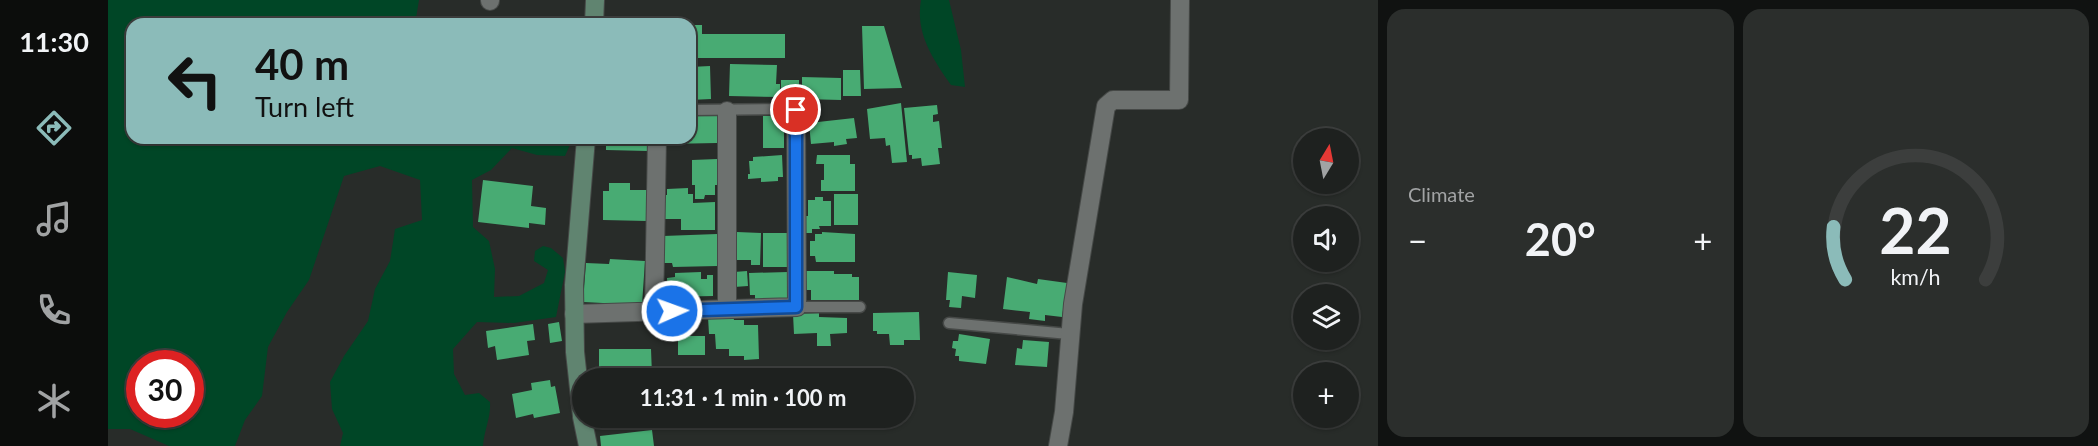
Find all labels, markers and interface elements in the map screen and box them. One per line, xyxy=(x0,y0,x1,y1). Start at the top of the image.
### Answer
text: 11:30 xyxy=(19,25,89,58)
text: 40 m xyxy=(255,39,349,89)
icon: left xyxy=(156,42,234,120)
pin xyxy=(770,84,821,135)
text: Turn left xyxy=(255,90,354,123)
icon: arrive xyxy=(779,93,812,126)
icon: directions xyxy=(33,107,75,149)
north arrow xyxy=(1293,128,1359,194)
map controls xyxy=(1293,128,1359,428)
text: Climate xyxy=(1408,182,1475,206)
text: 22 xyxy=(1880,192,1952,267)
icon: music xyxy=(33,198,75,240)
button: sound xyxy=(1293,206,1359,272)
text: 20° xyxy=(1525,212,1596,266)
text: − xyxy=(1408,220,1427,260)
text: + xyxy=(1693,220,1713,260)
text: km/h xyxy=(1891,264,1941,290)
position arrow xyxy=(640,279,704,343)
button: layers xyxy=(1293,284,1359,350)
icon: phone xyxy=(33,289,75,331)
speed limit sign: 30 xyxy=(126,350,204,428)
button: + xyxy=(1293,362,1359,428)
icon: climate xyxy=(33,380,75,422)
text: 11:31 · 1 min · 100 m xyxy=(640,384,846,411)

